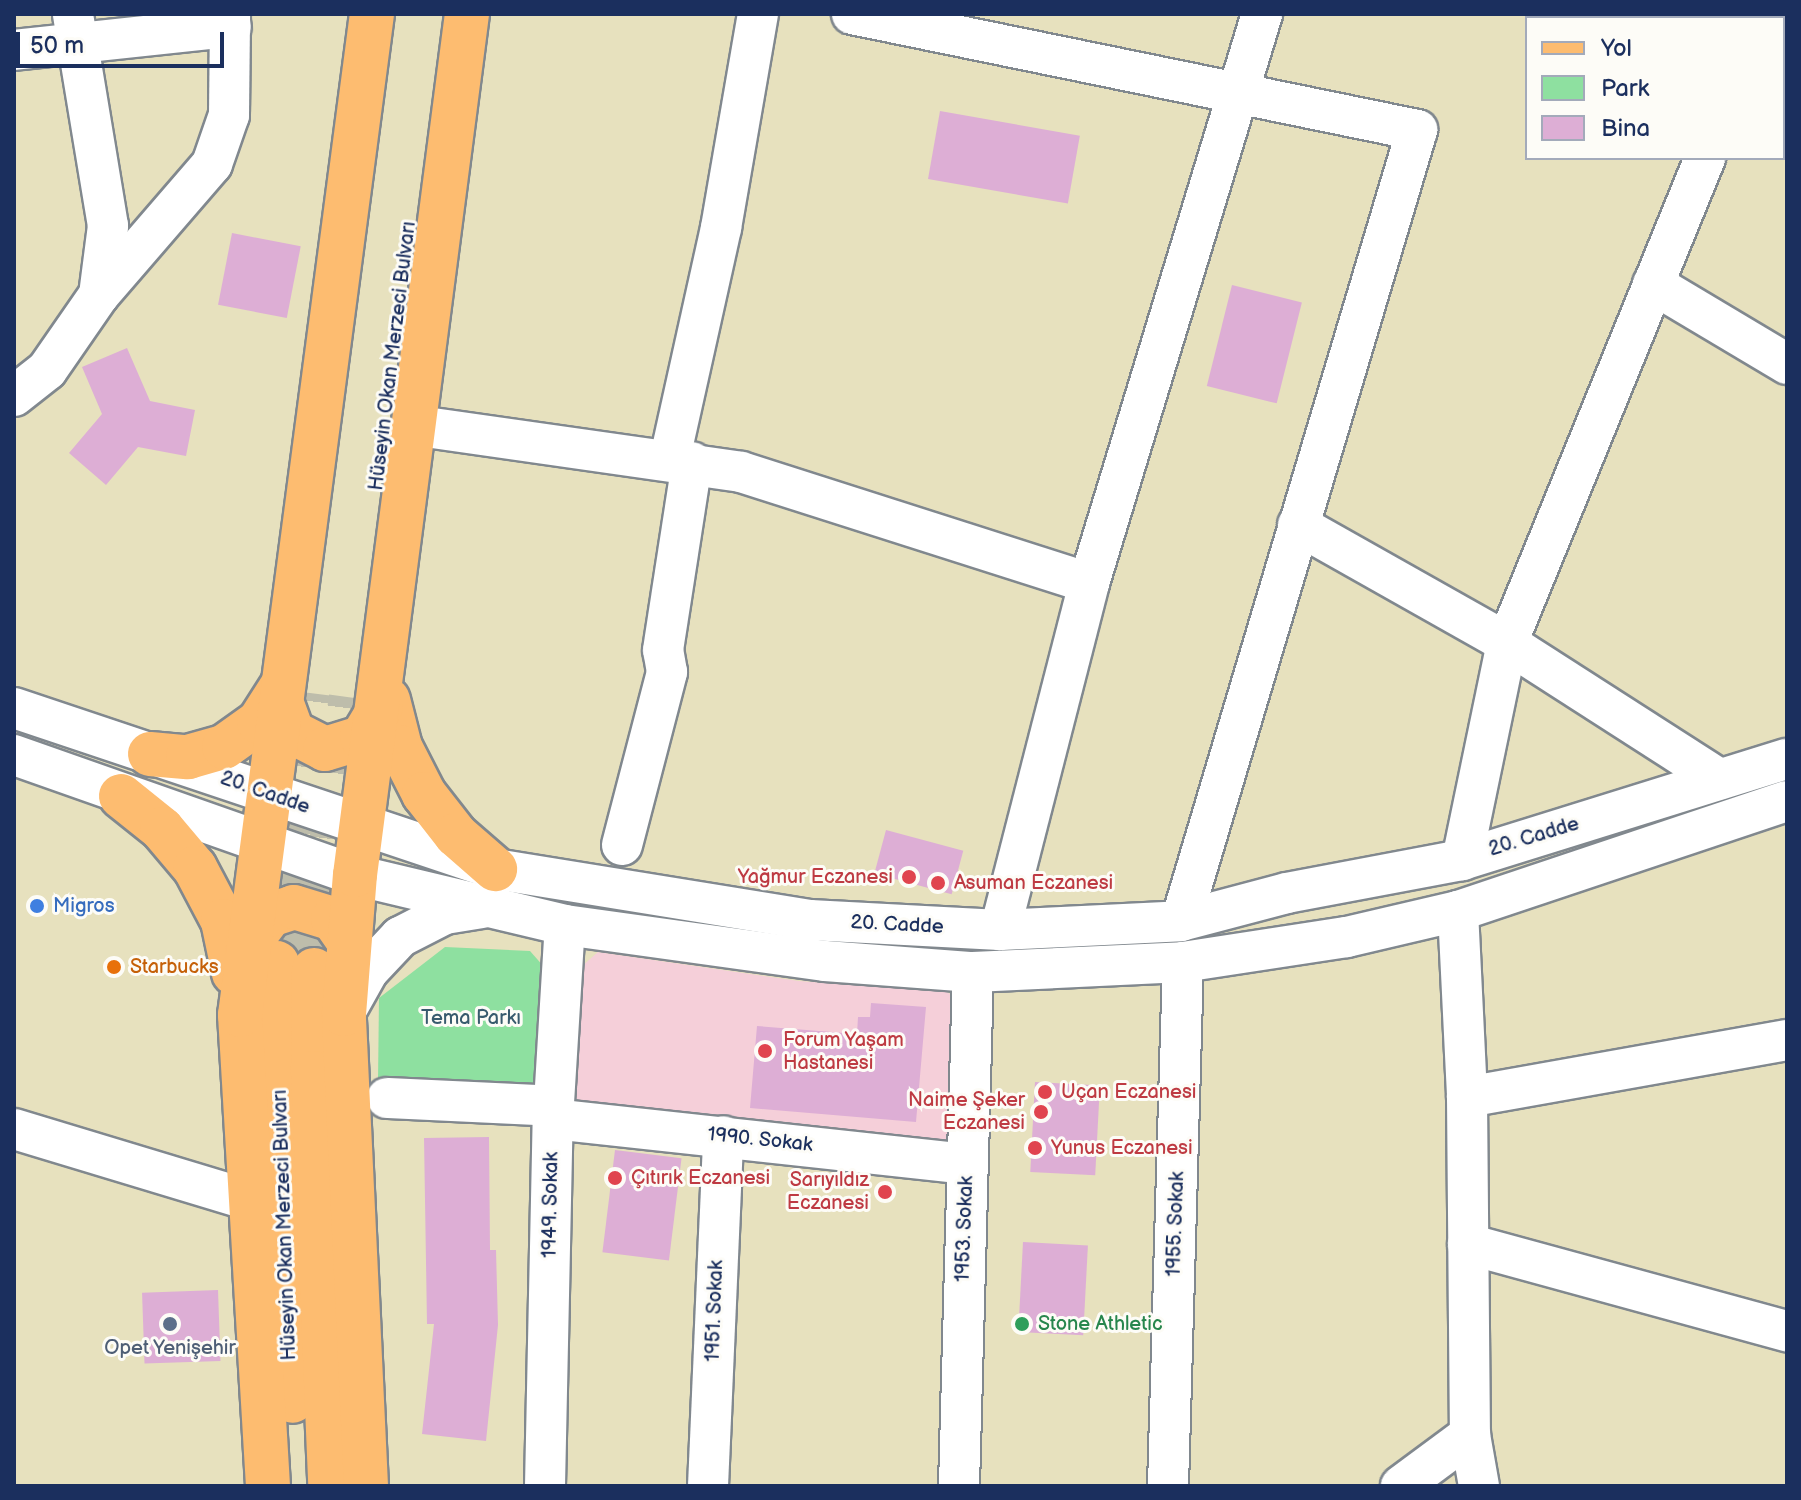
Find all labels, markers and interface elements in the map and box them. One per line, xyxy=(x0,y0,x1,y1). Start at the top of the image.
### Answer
scale bar xyxy=(20,16,228,66)
legend xyxy=(1525,16,1785,160)
text: 50 m xyxy=(30,31,84,60)
text: Yol xyxy=(1601,34,1632,63)
text: Park xyxy=(1601,74,1649,103)
text: Bina xyxy=(1601,114,1650,143)
street label: Hüseyin Okan Merzeci Bulvarı xyxy=(365,220,421,492)
street label: 20. Cadde xyxy=(217,766,313,820)
street label: 20. Cadde xyxy=(1486,812,1582,862)
place label: Yağmur Eczanesi xyxy=(738,865,893,889)
marker: Yağmur Eczanesi xyxy=(900,868,918,886)
place label: Asuman Eczanesi xyxy=(954,871,1113,895)
marker: Asuman Eczanesi xyxy=(929,874,947,892)
place label: Migros xyxy=(53,894,115,918)
marker: Migros xyxy=(28,897,46,915)
street label: 20. Cadde xyxy=(850,911,944,939)
place label: Starbucks xyxy=(130,955,219,979)
marker: Starbucks xyxy=(105,958,123,976)
park label: Tema Parkı xyxy=(421,1006,521,1030)
place label: Forum Yaşam Hastanesi xyxy=(783,1028,905,1075)
marker: Forum Yaşam Hastanesi xyxy=(754,1040,776,1062)
place label: Uçan Eczanesi xyxy=(1061,1080,1196,1104)
marker: Uçan Eczanesi xyxy=(1036,1083,1054,1101)
place label: Naime Şeker Eczanesi xyxy=(908,1088,1025,1135)
street label: Hüseyin Okan Merzeci Bulvarı xyxy=(268,1089,302,1361)
marker: Naime Şeker Eczanesi xyxy=(1032,1103,1050,1121)
street label: 1990. Sokak xyxy=(706,1123,814,1157)
place label: Yunus Eczanesi xyxy=(1051,1136,1193,1160)
marker: Yunus Eczanesi xyxy=(1026,1139,1044,1157)
street label: 1949. Sokak xyxy=(538,1152,564,1258)
place label: Çıtırık Eczanesi xyxy=(631,1166,770,1190)
place label: Sarıyıldız Eczanesi xyxy=(787,1168,869,1215)
marker: Çıtırık Eczanesi xyxy=(606,1169,624,1187)
street label: 1955. Sokak xyxy=(1162,1171,1190,1277)
street label: 1953. Sokak xyxy=(951,1175,979,1283)
marker: Sarıyıldız Eczanesi xyxy=(876,1183,894,1201)
street label: 1951. Sokak xyxy=(701,1260,729,1362)
place label: Stone Athletic xyxy=(1038,1312,1163,1336)
marker: Opet Yenişehir xyxy=(161,1315,179,1333)
marker: Stone Athletic xyxy=(1013,1315,1031,1333)
place label: Opet Yenişehir xyxy=(104,1336,236,1360)

